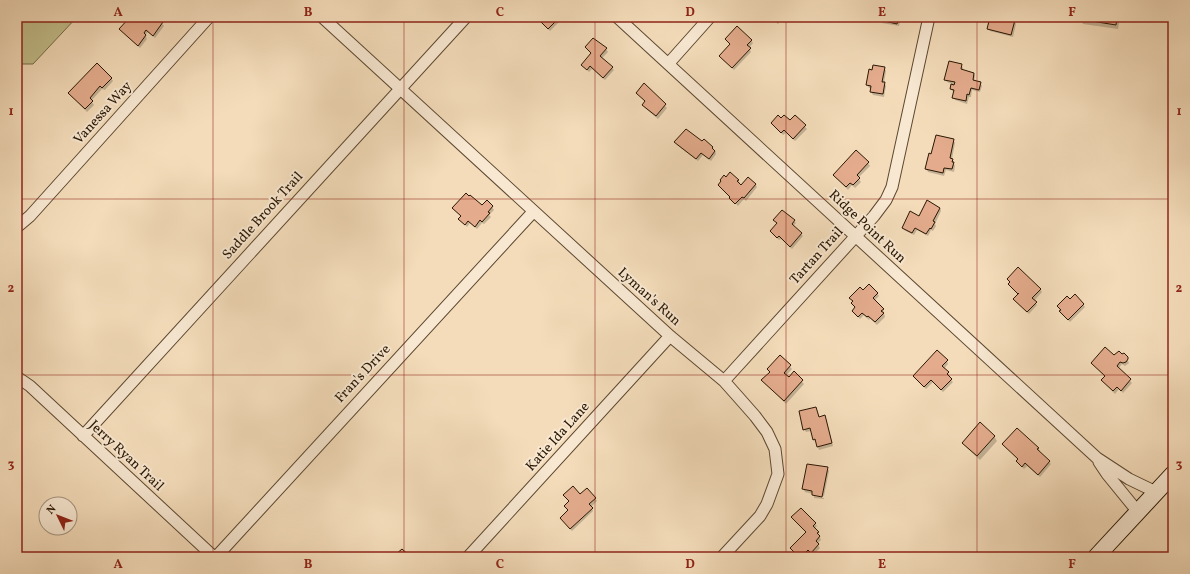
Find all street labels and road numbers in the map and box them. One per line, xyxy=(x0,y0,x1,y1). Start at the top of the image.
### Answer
street label: Vanessa Way xyxy=(70,77,137,149)
street label: Saddle Brook Trail xyxy=(218,168,308,264)
street label: Ridge Point Run xyxy=(824,186,910,268)
street label: Tartan Trail xyxy=(786,223,848,289)
street label: Lyman's Run xyxy=(613,264,685,330)
street label: Fran's Drive xyxy=(331,340,395,407)
street label: Katie Ida Lane xyxy=(522,398,594,476)
street label: Jerry Ryan Trail xyxy=(84,416,168,496)

